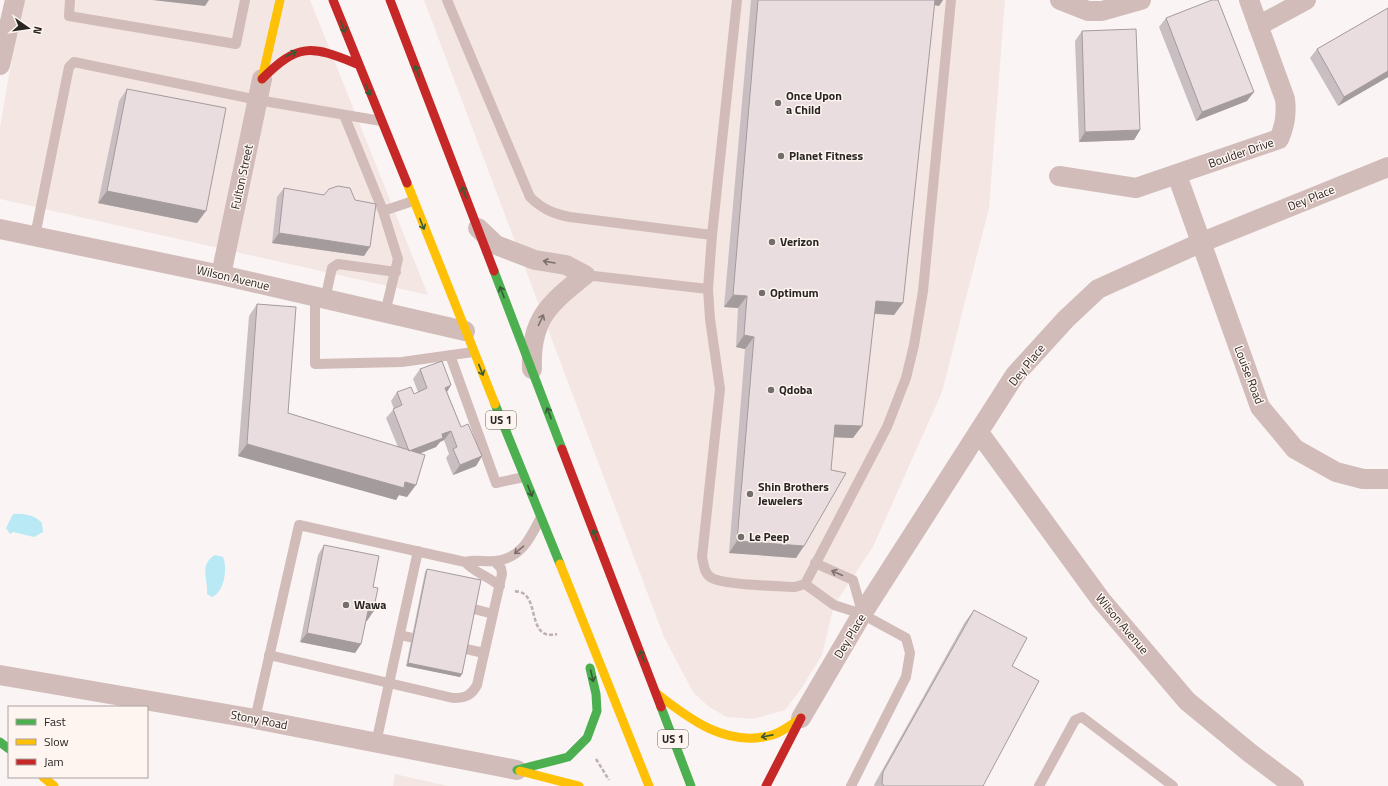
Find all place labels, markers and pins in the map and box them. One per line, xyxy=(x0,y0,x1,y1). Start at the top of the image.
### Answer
place label: Once Upon a Child xyxy=(786,86,842,119)
marker: Once Upon a Child xyxy=(773,98,783,108)
place label: Planet Fitness xyxy=(789,146,863,165)
marker: Planet Fitness xyxy=(776,151,786,161)
place label: Verizon xyxy=(780,232,819,251)
marker: Verizon xyxy=(767,237,777,247)
place label: Optimum xyxy=(770,283,819,302)
marker: Optimum xyxy=(757,288,767,298)
place label: Qdoba xyxy=(779,380,812,399)
marker: Qdoba xyxy=(766,385,776,395)
place label: Shin Brothers Jewelers xyxy=(758,477,829,510)
marker: Shin Brothers Jewelers xyxy=(745,489,755,499)
place label: Le Peep xyxy=(749,527,790,546)
marker: Le Peep xyxy=(736,532,746,542)
place label: Wawa xyxy=(354,595,386,614)
marker: Wawa xyxy=(341,600,351,610)

